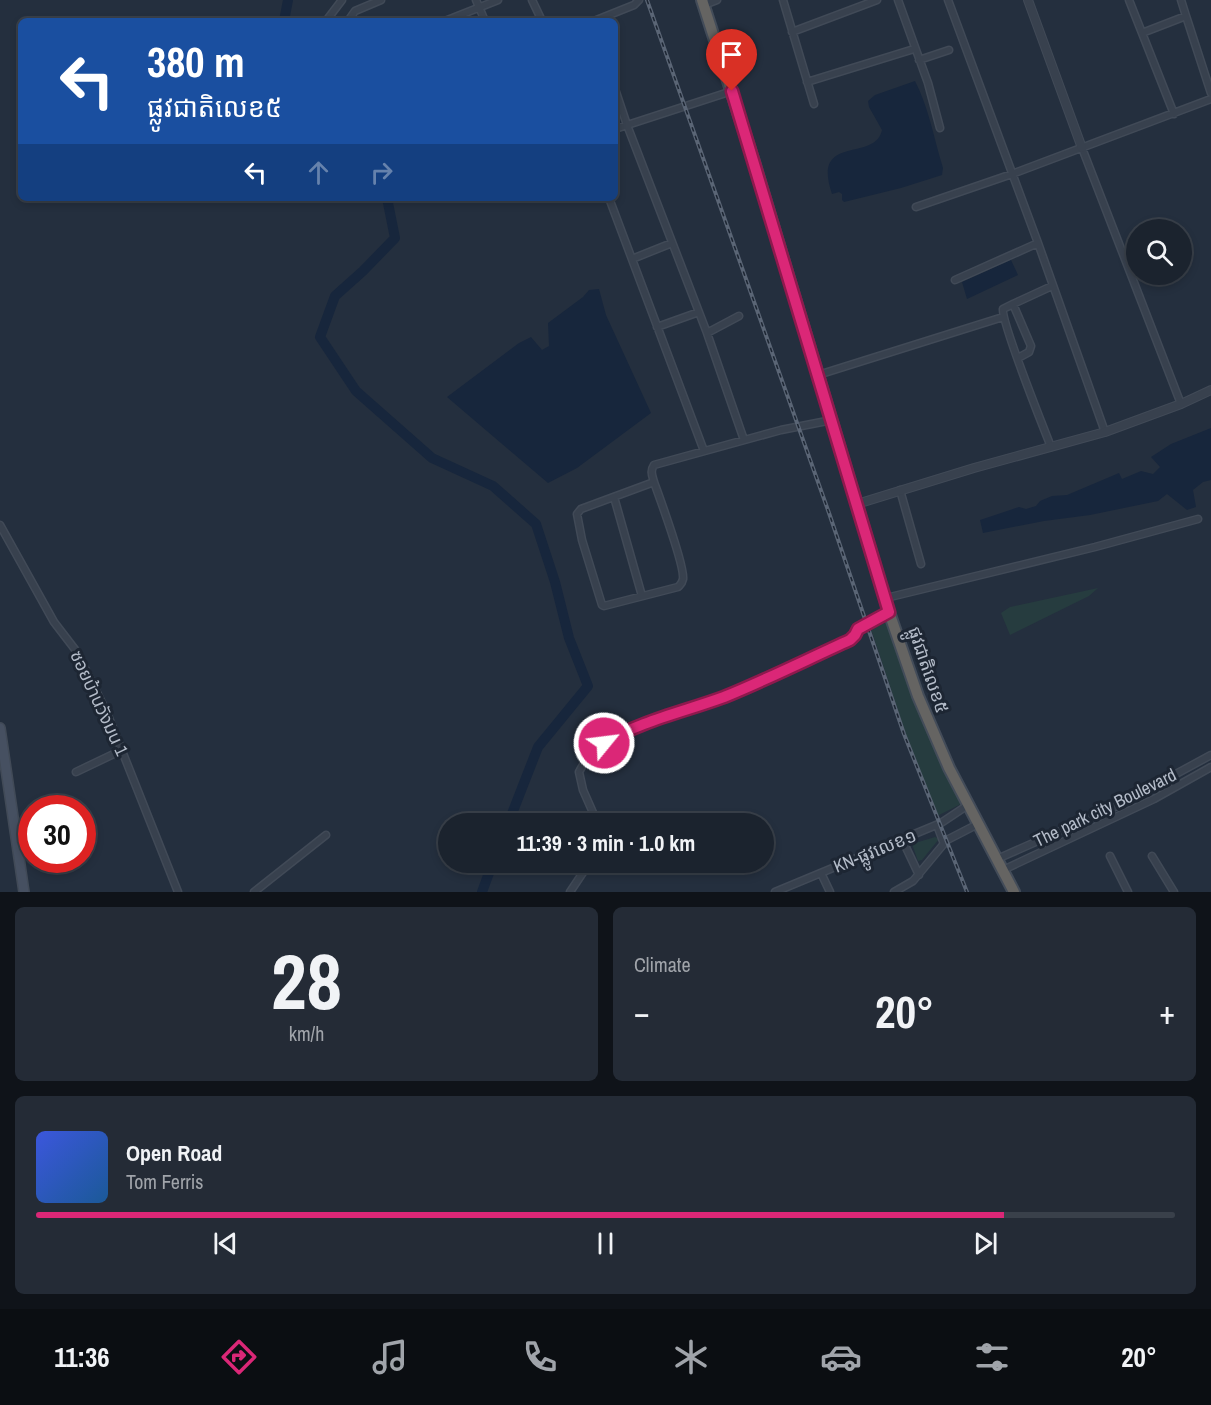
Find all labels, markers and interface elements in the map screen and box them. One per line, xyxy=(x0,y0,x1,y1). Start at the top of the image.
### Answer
pin xyxy=(706,29,757,91)
text: 380 m xyxy=(147,34,245,90)
icon: arrive xyxy=(715,38,748,71)
icon: left xyxy=(48,42,126,120)
text: ផ្លូវជាតិលេខ៥ xyxy=(147,89,282,125)
icon: left xyxy=(239,156,272,189)
icon: ahead xyxy=(302,156,335,189)
icon: right xyxy=(365,156,398,189)
map controls xyxy=(1126,219,1192,285)
button: search xyxy=(1126,219,1192,285)
street label: ផ្លូវជាតិលេខ៥ xyxy=(898,623,955,718)
street label: ซอยบ้านวังมน 1 xyxy=(64,646,135,760)
position arrow xyxy=(572,711,636,775)
street label: The park city Boulevard xyxy=(1029,762,1180,853)
speed limit sign: 30 xyxy=(18,795,96,873)
street label: KN-ផ្លូវលេខ១ xyxy=(830,823,922,883)
text: 11:39 · 3 min · 1.0 km xyxy=(517,828,695,858)
text: 28 xyxy=(271,928,342,1033)
text: Climate xyxy=(634,951,691,978)
text: 20° xyxy=(875,981,934,1042)
text: − xyxy=(634,990,650,1034)
text: + xyxy=(1159,990,1175,1034)
text: km/h xyxy=(289,1020,324,1047)
text: Open Road xyxy=(126,1138,222,1168)
text: Tom Ferris xyxy=(126,1168,204,1195)
icon: previous xyxy=(209,1227,242,1260)
icon: pause xyxy=(589,1227,622,1260)
icon: next xyxy=(969,1227,1002,1260)
icon: directions xyxy=(218,1336,260,1378)
icon: music xyxy=(369,1336,411,1378)
icon: phone xyxy=(519,1336,561,1378)
icon: climate xyxy=(670,1336,712,1378)
icon: car xyxy=(820,1336,862,1378)
icon: filters xyxy=(971,1336,1013,1378)
text: 11:36 xyxy=(54,1339,110,1375)
text: 20° xyxy=(1121,1339,1157,1375)

